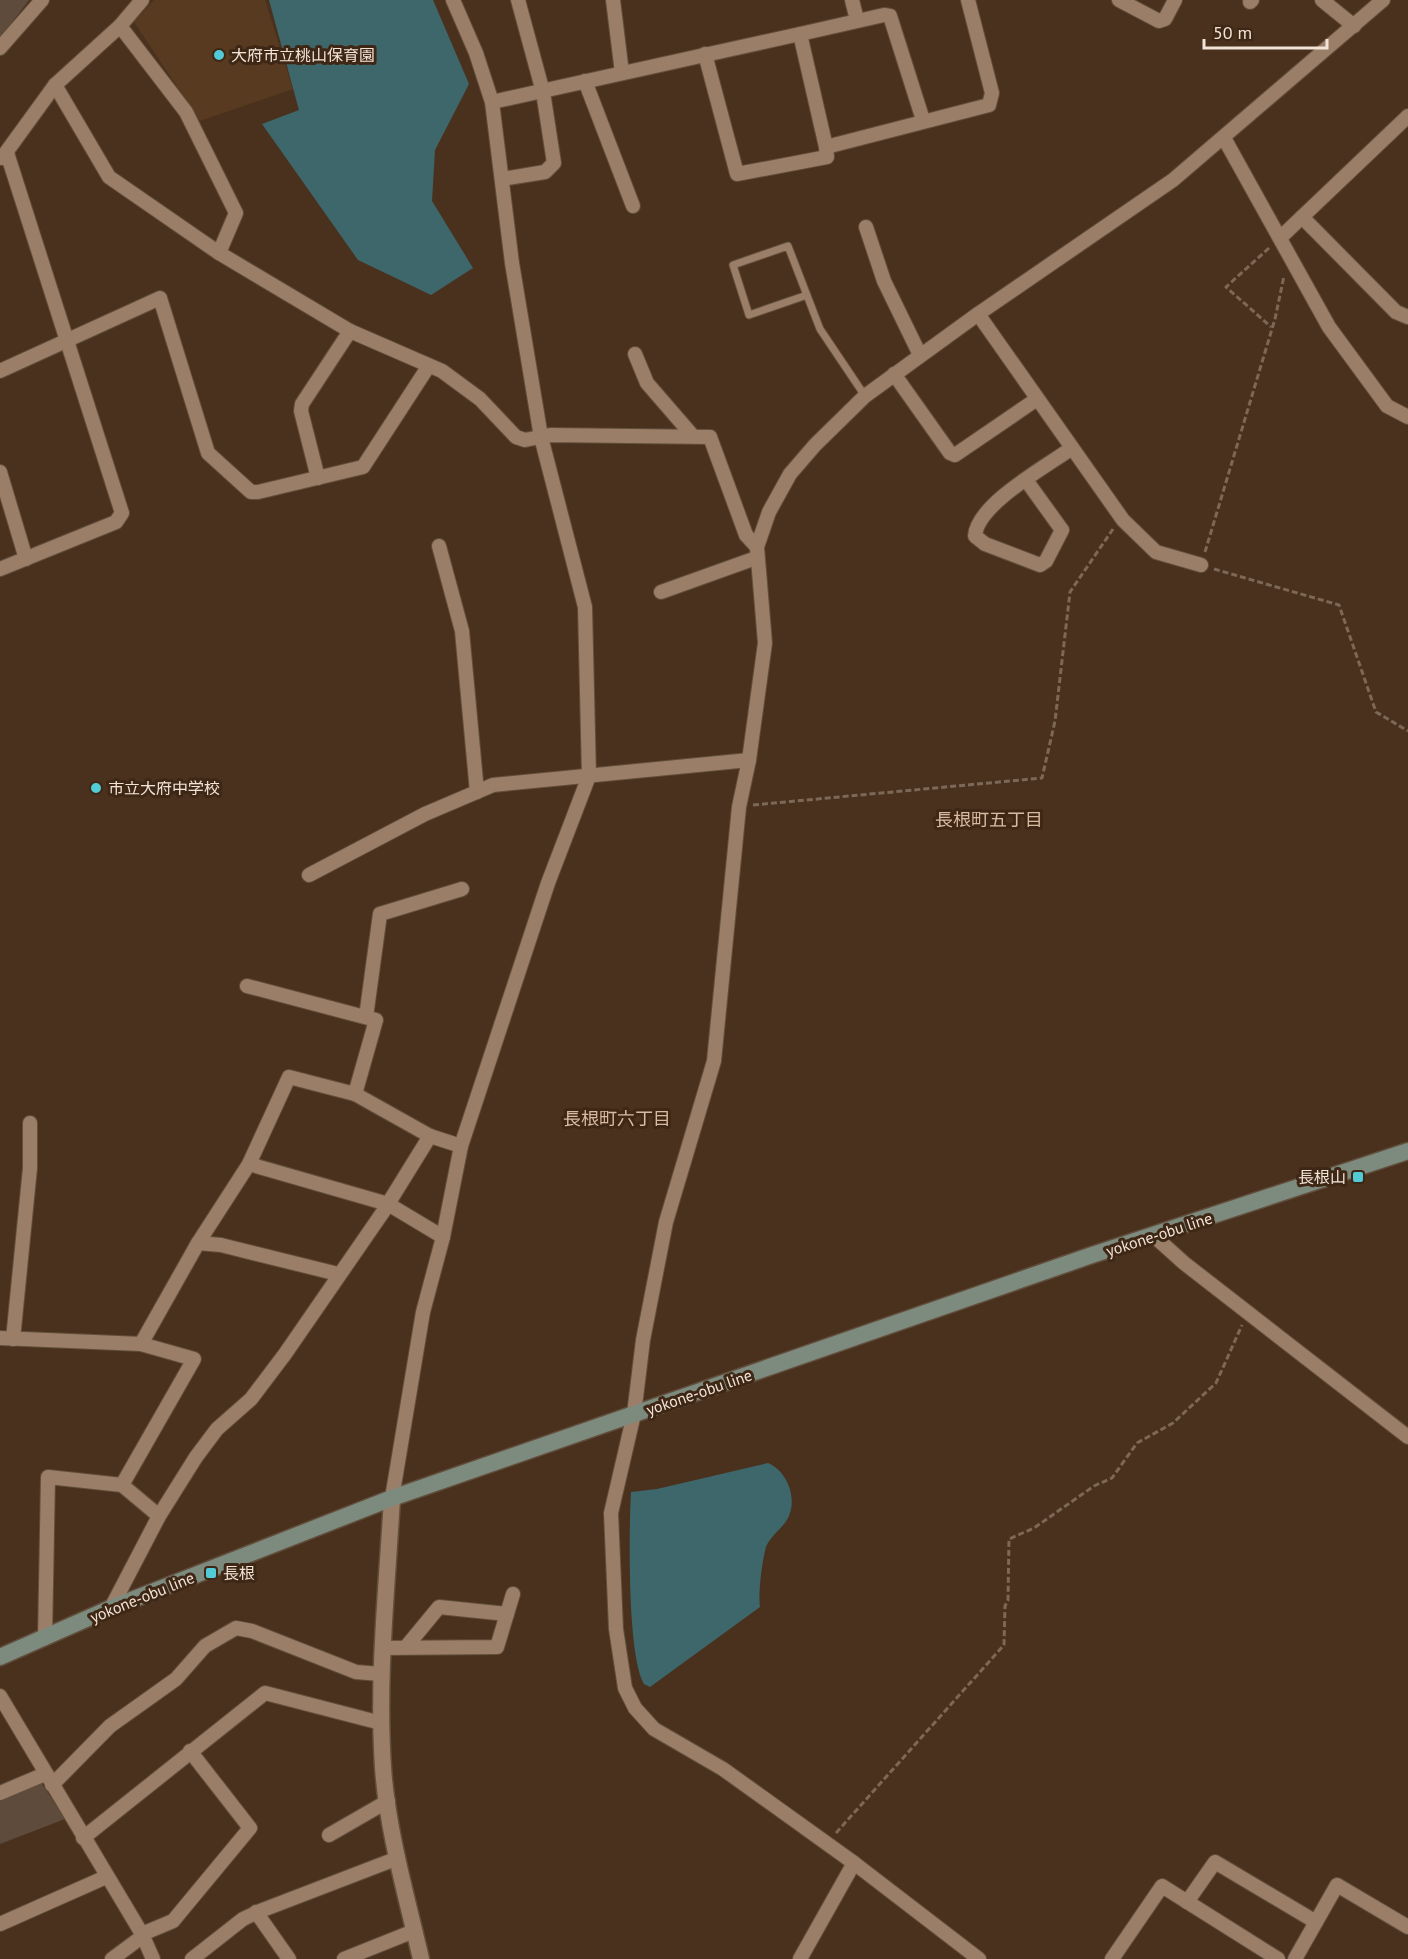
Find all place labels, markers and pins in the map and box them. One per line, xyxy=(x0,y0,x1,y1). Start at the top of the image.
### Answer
place label: 大府市立桃山保育園 xyxy=(231,45,375,65)
marker: 大府市立桃山保育園 xyxy=(212,48,226,62)
place label: 市立大府中学校 xyxy=(108,778,220,798)
marker: 市立大府中学校 xyxy=(89,781,103,795)
place label: 長根山 xyxy=(1298,1167,1346,1187)
marker: 長根山 xyxy=(1351,1170,1365,1184)
place label: 長根 xyxy=(223,1563,255,1583)
marker: 長根 xyxy=(204,1566,218,1580)

